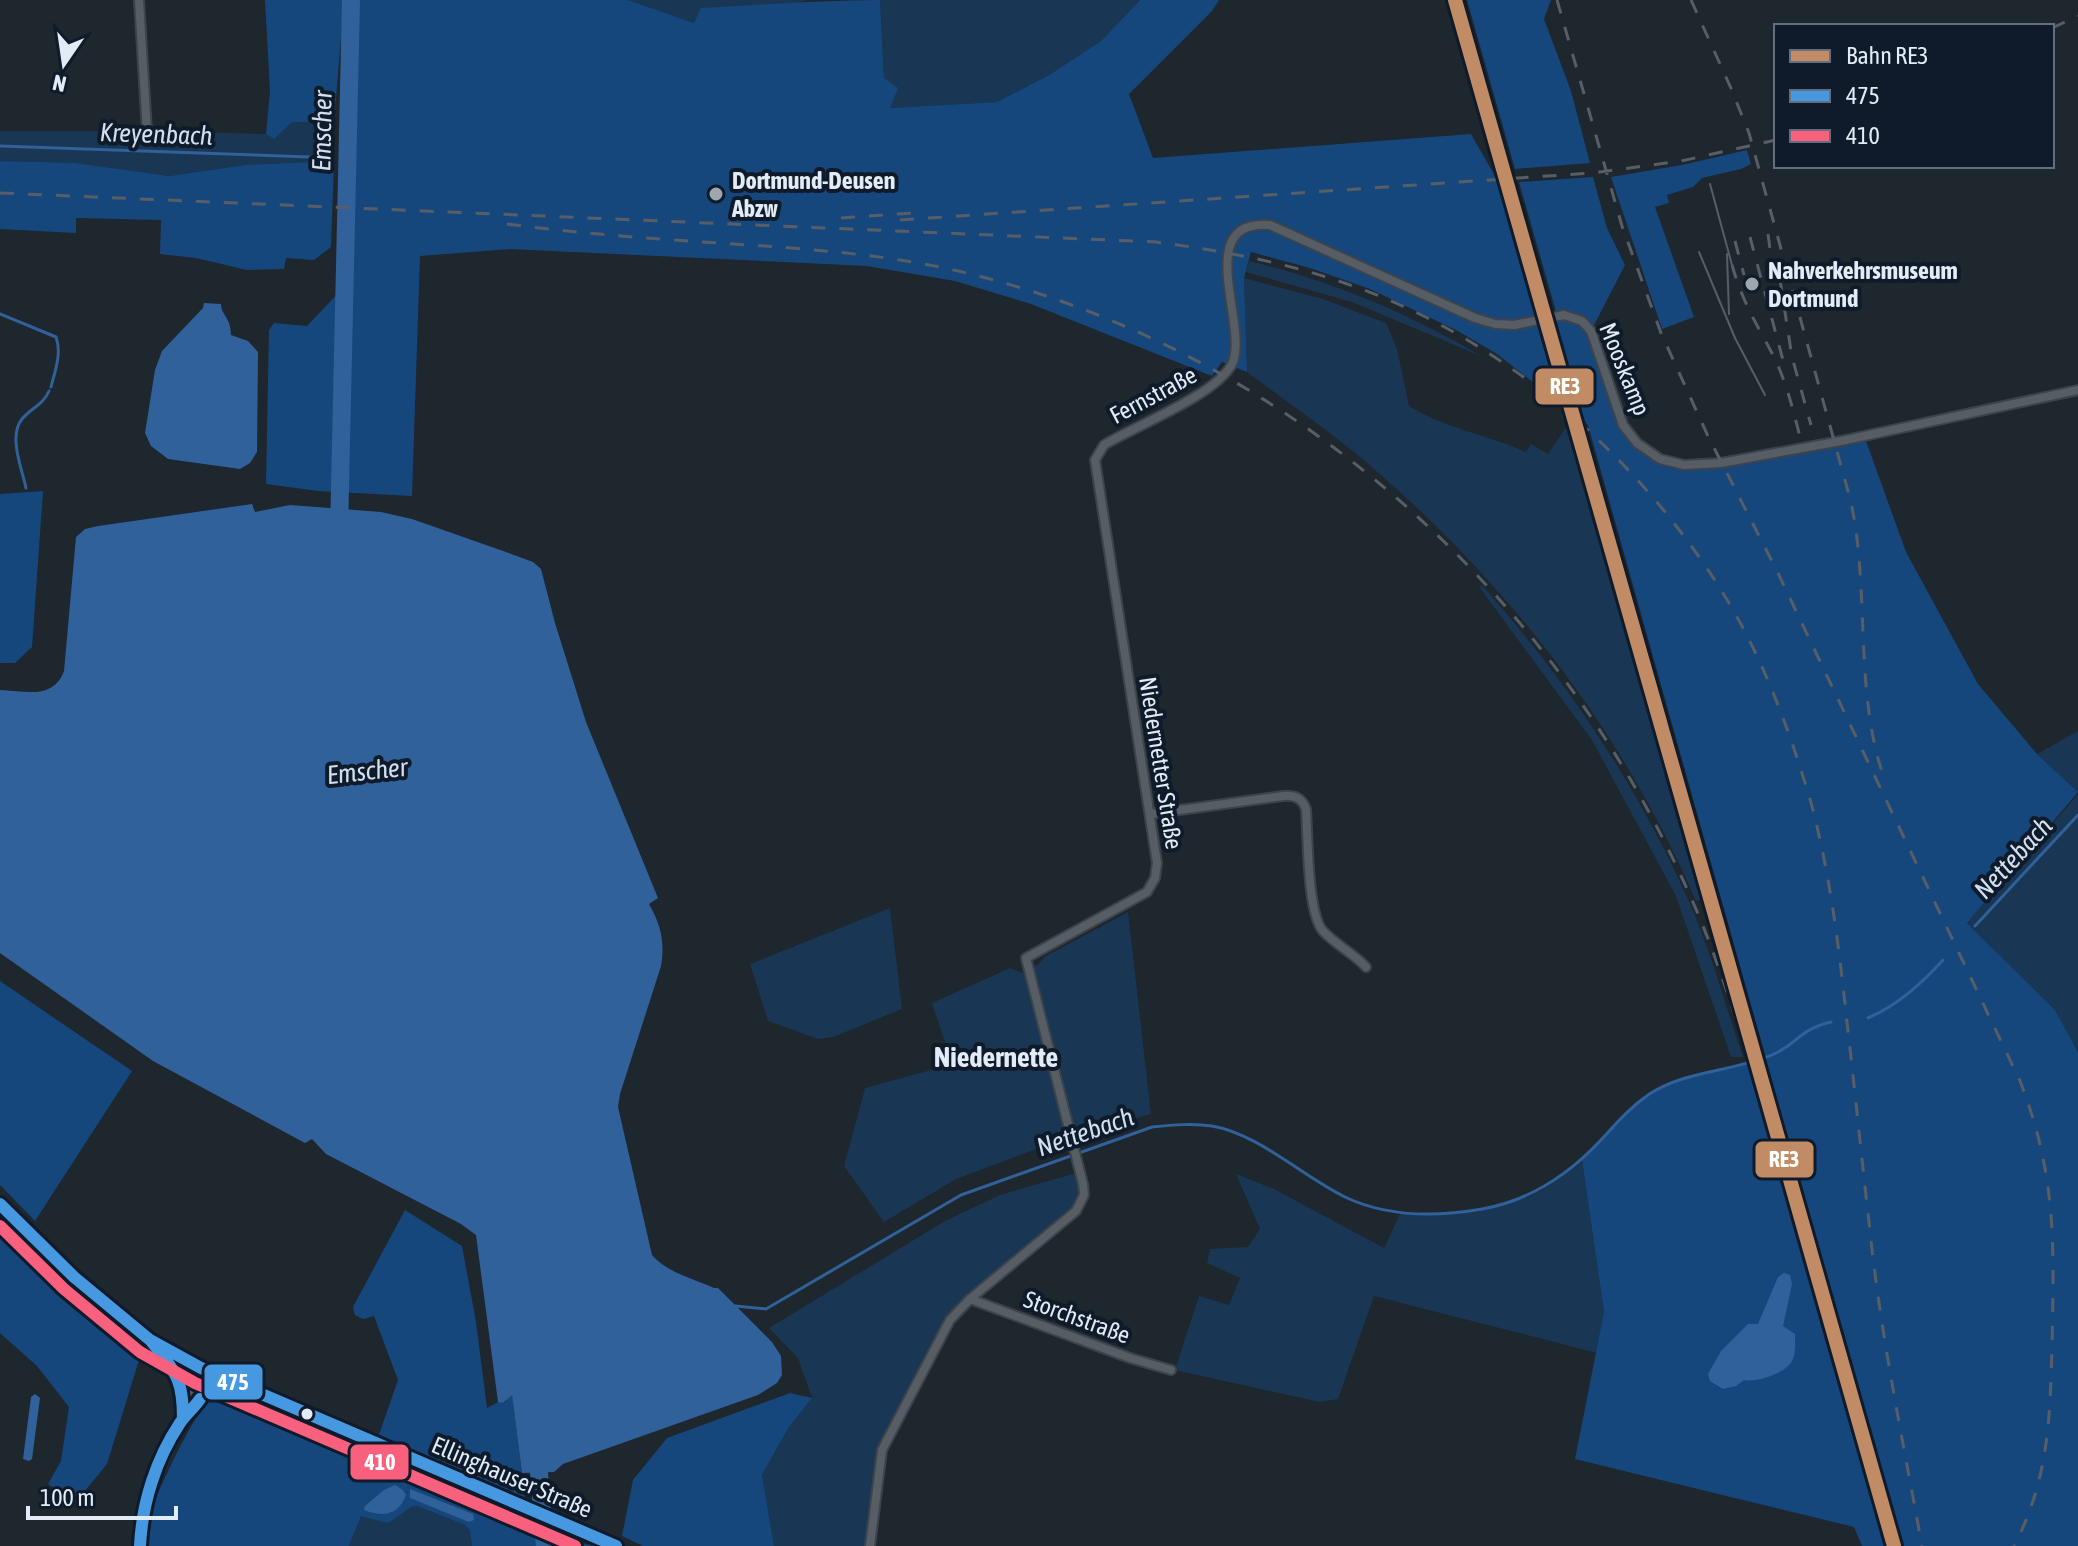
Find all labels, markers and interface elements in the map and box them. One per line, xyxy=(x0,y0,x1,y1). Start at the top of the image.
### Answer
north arrow xyxy=(24,24,104,104)
legend xyxy=(1774,24,2054,168)
text: Bahn RE3 xyxy=(1846,42,1929,69)
text: N xyxy=(50,69,69,98)
text: 475 xyxy=(1846,82,1880,109)
water label: Emscher xyxy=(306,89,338,172)
water label: Kreyenbach xyxy=(99,117,213,151)
text: 410 xyxy=(1846,122,1880,149)
place label: Dortmund-Deusen Abzw xyxy=(731,167,895,222)
marker: Dortmund-Deusen Abzw xyxy=(707,185,725,203)
place label: Nahverkehrsmuseum Dortmund xyxy=(1768,257,1958,312)
marker: Nahverkehrsmuseum Dortmund xyxy=(1743,275,1761,293)
street label: Mooskamp xyxy=(1594,319,1656,419)
street label: Fernstraße xyxy=(1105,361,1201,429)
line badge: RE3 xyxy=(1534,367,1595,406)
text: RE3 xyxy=(1550,373,1580,399)
street label: Niedernetter Straße xyxy=(1134,675,1188,851)
water label: Emscher xyxy=(325,752,410,790)
water label: Nettebach xyxy=(1968,811,2058,905)
district label: Niedernette xyxy=(934,1041,1058,1073)
water label: Nettebach xyxy=(1033,1101,1138,1163)
line badge: RE3 xyxy=(1754,1140,1815,1179)
text: RE3 xyxy=(1769,1146,1799,1172)
street label: Storchstraße xyxy=(1020,1285,1134,1349)
line badge: 475 xyxy=(203,1363,264,1401)
text: 475 xyxy=(216,1369,249,1395)
unlabelled marker xyxy=(299,1406,315,1422)
street label: Ellinghauser Straße xyxy=(428,1431,596,1523)
line badge: 410 xyxy=(349,1443,410,1481)
text: 410 xyxy=(363,1449,396,1475)
scale bar xyxy=(28,1470,176,1520)
text: 100 m xyxy=(40,1484,94,1511)

